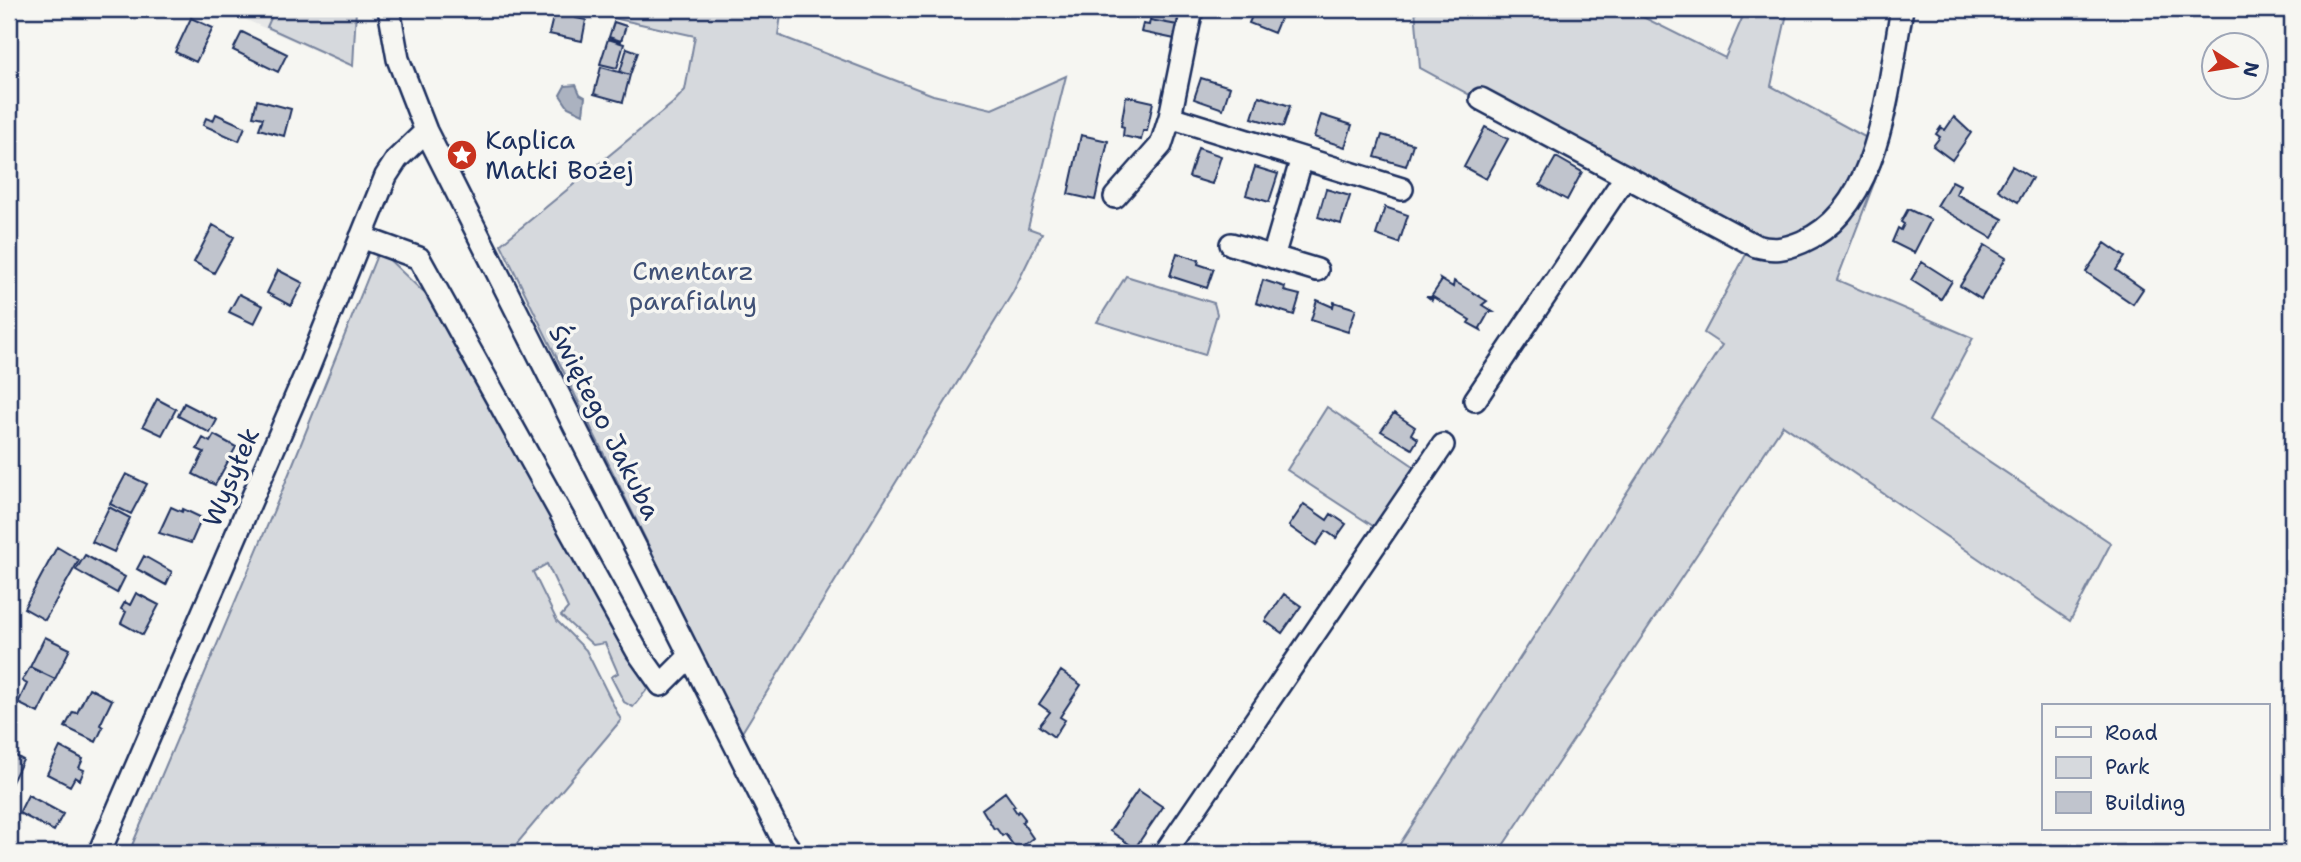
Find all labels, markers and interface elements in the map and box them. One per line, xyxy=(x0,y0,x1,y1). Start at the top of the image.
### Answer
north arrow xyxy=(2200,32,2270,102)
text: N xyxy=(2237,59,2265,79)
place label: Kaplica Matki Bożej xyxy=(485,122,634,187)
place icon: Kaplica Matki Bożej xyxy=(445,138,479,172)
park label: Cmentarz parafialny xyxy=(629,253,757,318)
street label: Świętego Jakuba xyxy=(541,318,670,525)
street label: Wysyłek xyxy=(194,422,267,532)
legend xyxy=(2042,704,2270,830)
text: Road xyxy=(2105,719,2158,747)
text: Park xyxy=(2105,753,2150,781)
text: Building xyxy=(2105,789,2185,817)

